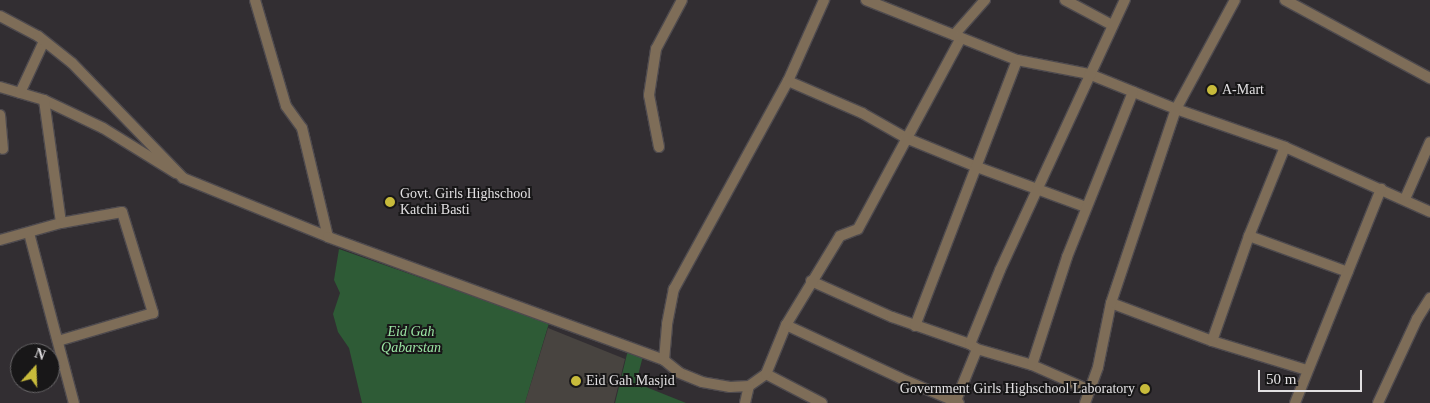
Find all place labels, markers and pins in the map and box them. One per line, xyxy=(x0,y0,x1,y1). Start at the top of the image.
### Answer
place label: A-Mart xyxy=(1222,82,1264,98)
marker: A-Mart xyxy=(1206,84,1218,96)
place label: Govt. Girls Highschool Katchi Basti xyxy=(400,186,531,218)
marker: Govt. Girls Highschool Katchi Basti xyxy=(384,196,396,208)
place label: Eid Gah Masjid xyxy=(586,373,675,389)
marker: Eid Gah Masjid xyxy=(570,375,582,387)
place label: Government Girls Highschool Laboratory xyxy=(900,381,1135,397)
marker: Government Girls Highschool Laboratory xyxy=(1139,383,1151,395)

